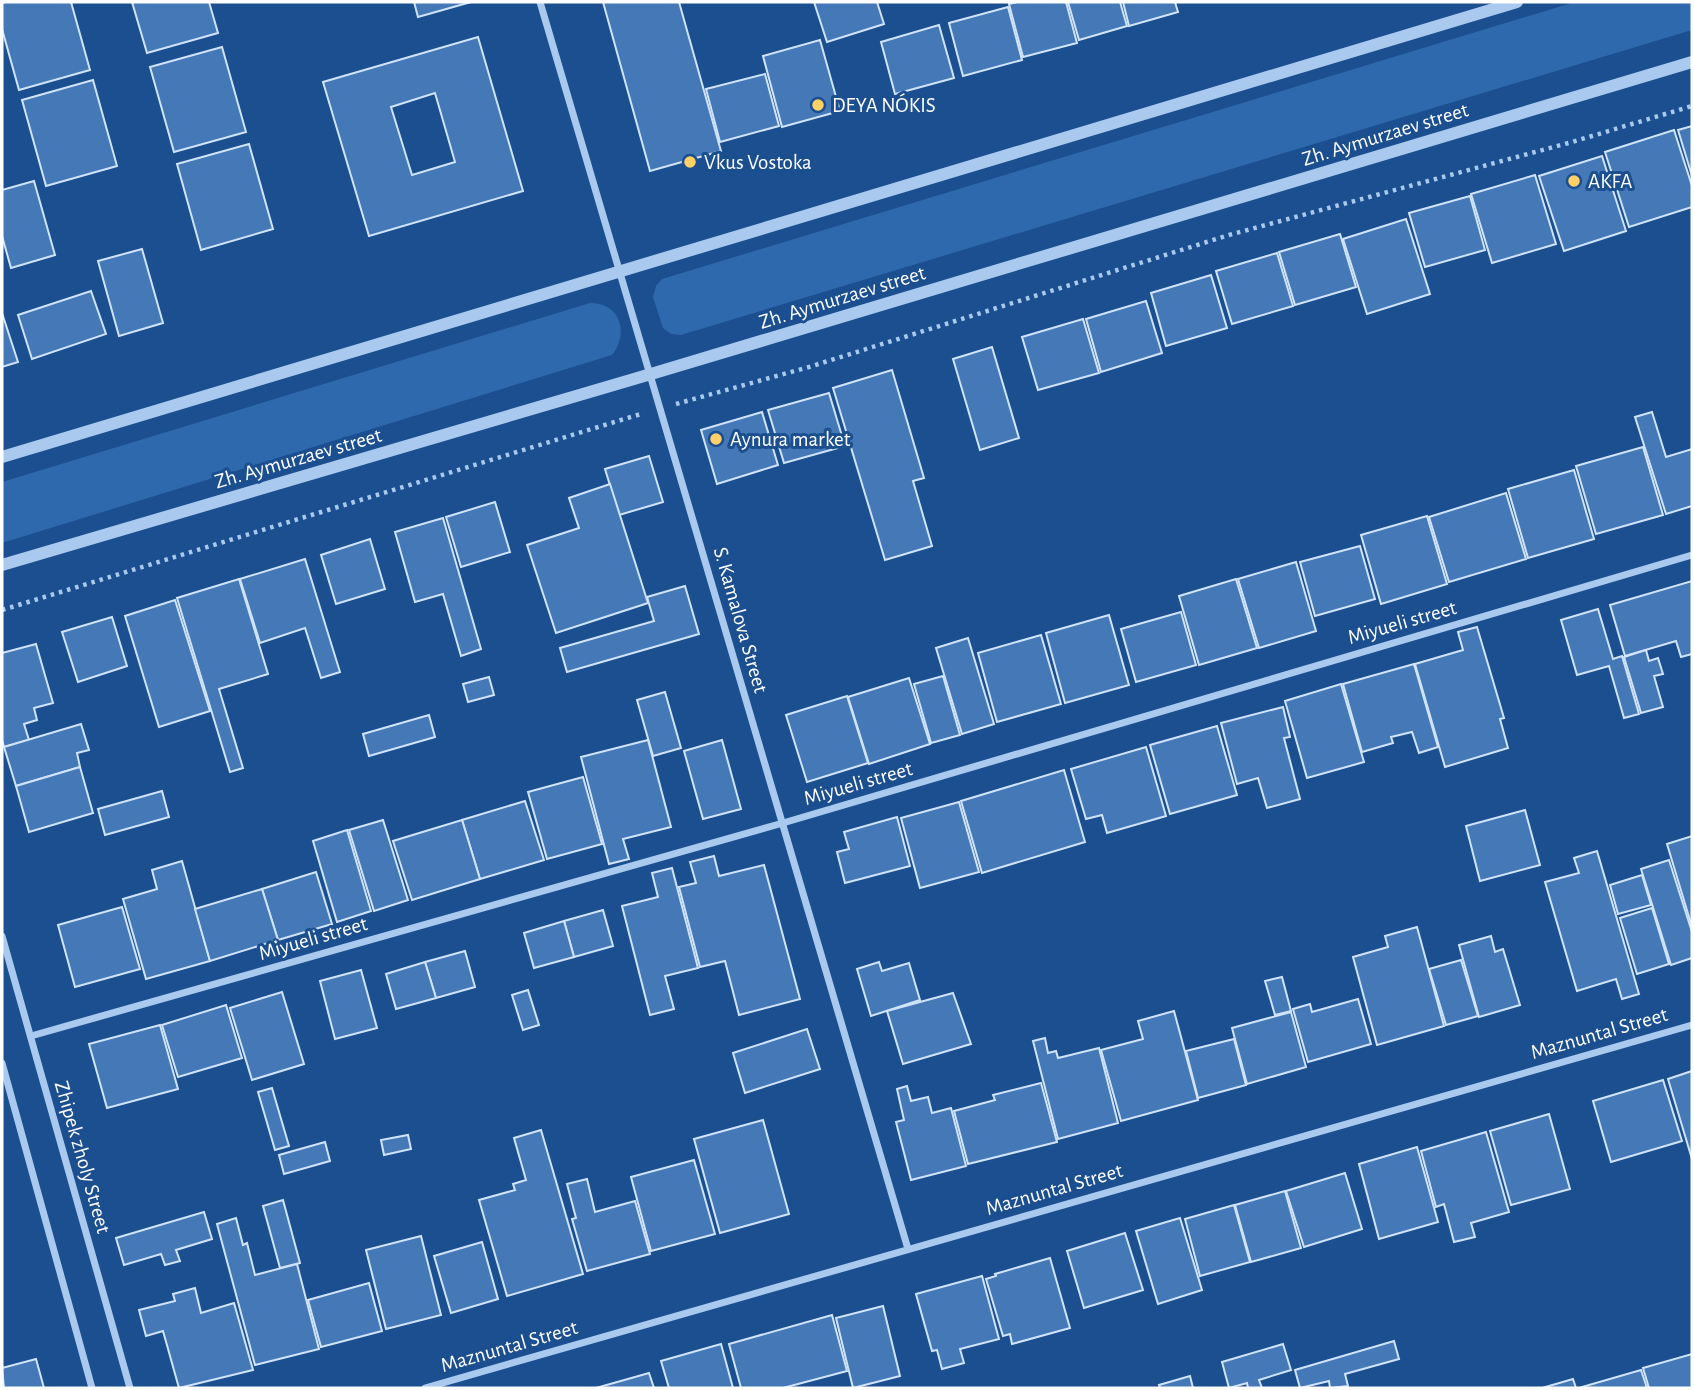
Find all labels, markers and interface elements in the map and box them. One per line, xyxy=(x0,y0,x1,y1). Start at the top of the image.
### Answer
place label: DEYA NÓKIS xyxy=(832,93,936,116)
marker: DEYA NÓKIS xyxy=(810,97,826,113)
street label: Zh. Aymurzaev street xyxy=(1299,99,1471,170)
place label: Vkus Vostoka xyxy=(704,152,812,173)
marker: Vkus Vostoka xyxy=(682,154,698,170)
place label: AKFA xyxy=(1588,171,1632,192)
marker: AKFA xyxy=(1566,173,1582,189)
street label: Zh. Aymurzaev street xyxy=(756,262,928,333)
street label: Zh. Aymurzaev street xyxy=(212,425,384,492)
place label: Aynura market xyxy=(730,429,851,450)
marker: Aynura market xyxy=(708,431,724,447)
street label: S. Kamalova Street xyxy=(710,545,771,696)
street label: Miyueli street xyxy=(1345,597,1459,648)
street label: Miyueli street xyxy=(801,758,915,809)
street label: Miyueli street xyxy=(256,913,370,964)
street label: Maznuntal Street xyxy=(1528,1004,1670,1063)
street label: Zhipek zholy Street xyxy=(51,1079,114,1236)
street label: Maznuntal Street xyxy=(983,1160,1125,1219)
street label: Maznuntal Street xyxy=(438,1317,580,1376)

